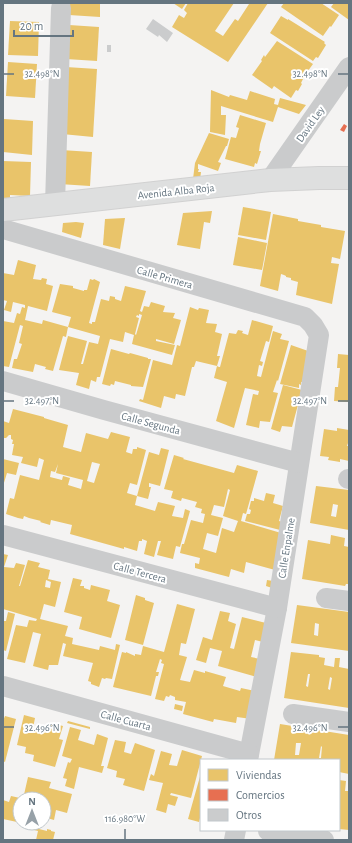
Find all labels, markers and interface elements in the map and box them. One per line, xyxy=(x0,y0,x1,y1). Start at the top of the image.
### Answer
scale bar xyxy=(14,12,73,38)
text: 20 m xyxy=(20,20,43,32)
text: 32.498°N xyxy=(25,69,59,79)
text: 32.498°N xyxy=(293,69,327,79)
street label: David Ley xyxy=(294,104,327,144)
street label: Avenida Alba Roja xyxy=(137,182,215,201)
street label: Calle Primera xyxy=(136,264,194,291)
text: 32.497°N xyxy=(25,396,59,406)
text: 32.497°N xyxy=(293,396,327,406)
street label: Calle Segunda xyxy=(120,410,181,437)
street label: Calle Enpalme xyxy=(276,517,297,579)
street label: Calle Tercera xyxy=(112,560,167,585)
street label: Calle Cuarta xyxy=(100,709,152,732)
text: 32.496°N xyxy=(25,723,59,733)
text: 32.496°N xyxy=(293,723,327,733)
legend xyxy=(200,759,340,831)
text: Viviendas xyxy=(236,769,282,781)
text: Comercios xyxy=(236,789,285,801)
north arrow xyxy=(12,791,52,831)
text: N xyxy=(28,796,36,807)
text: Otros xyxy=(236,809,262,821)
text: 116.980°W xyxy=(105,814,145,824)

